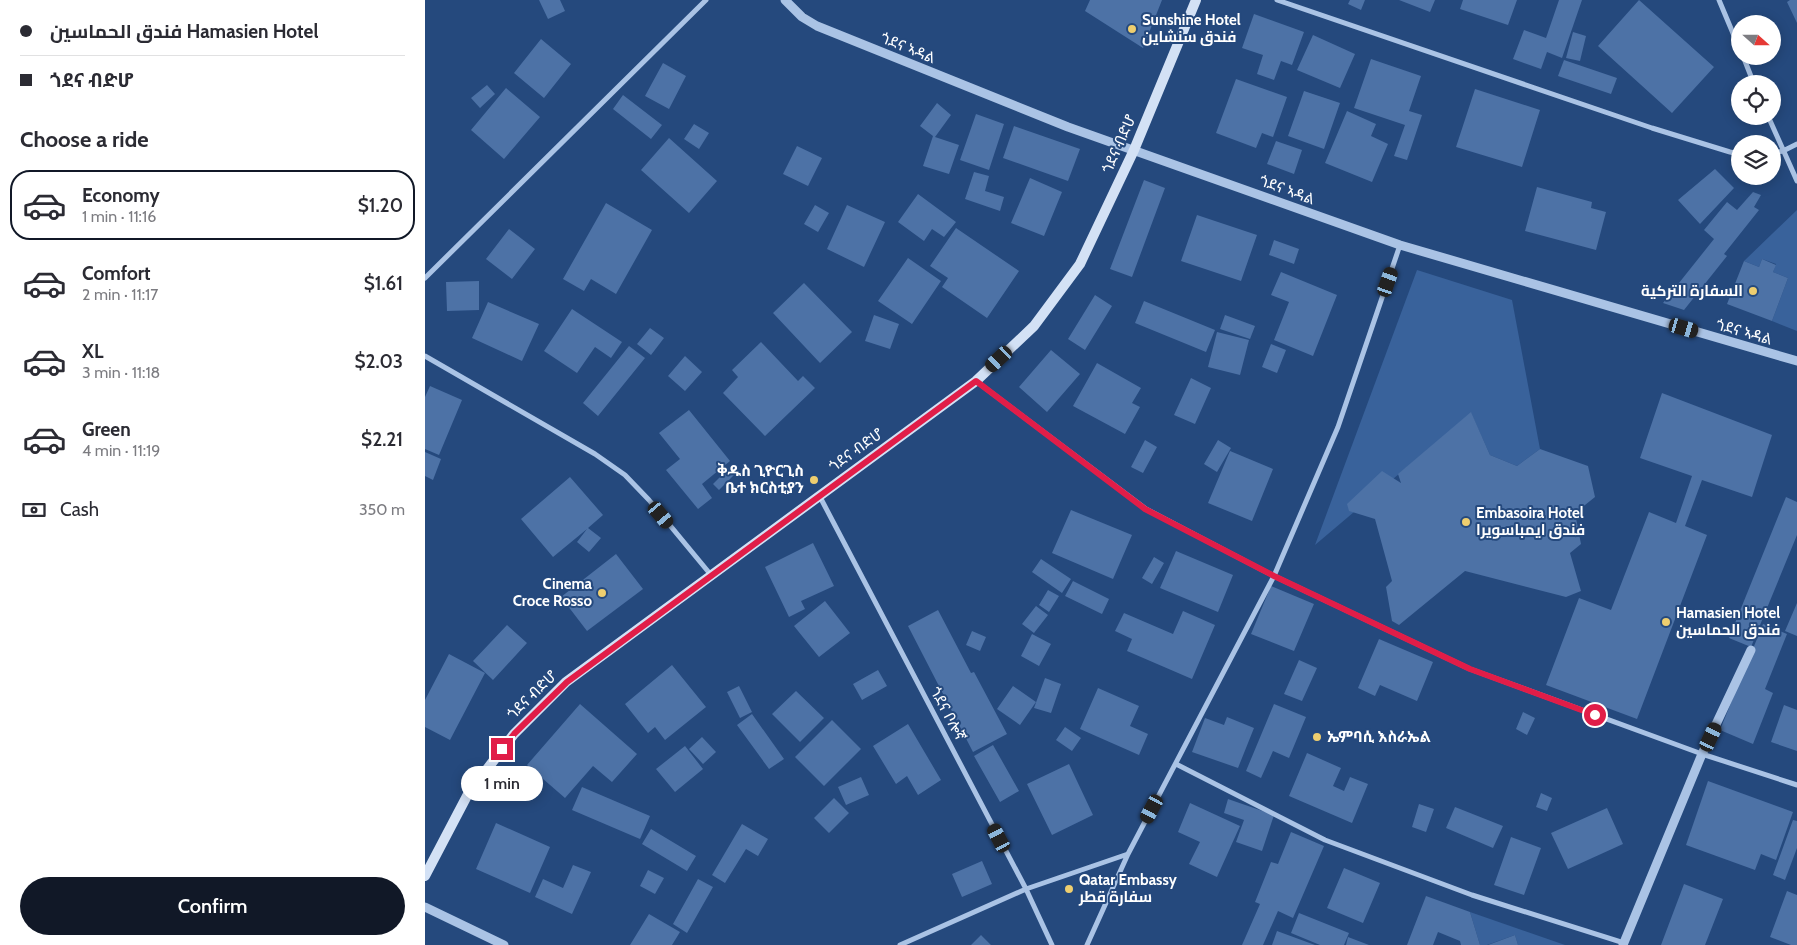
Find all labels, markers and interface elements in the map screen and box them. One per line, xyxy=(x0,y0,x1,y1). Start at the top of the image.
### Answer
place label: Sunshine Hotel فندق سنشاين xyxy=(1142,11,1241,46)
north arrow xyxy=(1731,15,1781,65)
map controls xyxy=(1731,15,1781,185)
text: فندق الحماسين Hamasien Hotel xyxy=(50,20,318,43)
marker: Sunshine Hotel فندق سنشاين xyxy=(1126,23,1138,35)
street label: ጎደና ኣዳል xyxy=(878,29,938,67)
text: ጎደና ብድሆ xyxy=(50,69,134,92)
button: locate xyxy=(1731,75,1781,125)
street label: ጎደና ብድሆ xyxy=(1098,112,1140,176)
text: Choose a ride xyxy=(20,126,149,153)
button: layers xyxy=(1731,135,1781,185)
street label: ጎደና ኣዳል xyxy=(1257,172,1317,208)
icon: car xyxy=(22,183,67,228)
text: Economy xyxy=(82,184,160,207)
text: $1.20 xyxy=(358,194,403,217)
text: 1 min · 11:16 xyxy=(82,207,156,226)
icon: car xyxy=(22,261,67,306)
text: Comfort xyxy=(82,262,151,285)
car xyxy=(1376,265,1399,299)
text: $1.61 xyxy=(364,272,403,295)
place label: السفارة التركية xyxy=(1641,282,1743,300)
text: 2 min · 11:17 xyxy=(82,285,158,304)
marker: السفارة التركية xyxy=(1747,285,1759,297)
street label: ጎደና ኣዳል xyxy=(1714,315,1774,349)
car xyxy=(1667,317,1700,339)
icon: car xyxy=(22,339,67,384)
text: XL xyxy=(82,340,103,363)
car xyxy=(982,343,1015,375)
text: $2.03 xyxy=(354,350,403,373)
text: 3 min · 11:18 xyxy=(82,363,160,382)
icon: car xyxy=(22,417,67,462)
text: Green xyxy=(82,418,131,441)
street label: ጎደና ብድሆ xyxy=(826,424,887,476)
text: $2.21 xyxy=(361,428,403,451)
text: 4 min · 11:19 xyxy=(82,441,160,460)
place label: ቅዱስ ጊዮርጊስ ቤተ ክርስቲያን xyxy=(717,462,804,497)
marker: ቅዱስ ጊዮርጊስ ቤተ ክርስቲያን xyxy=(808,474,820,486)
icon: cash xyxy=(20,496,48,524)
text: Cash xyxy=(60,498,99,521)
car xyxy=(645,499,676,531)
text: 350 m xyxy=(359,500,405,519)
place label: Embasoira Hotel فندق ايمباسويرا xyxy=(1476,504,1585,539)
marker: Embasoira Hotel فندق ايمباسويرا xyxy=(1460,516,1472,528)
place label: Cinema Croce Rosso xyxy=(513,575,593,610)
marker: Cinema Croce Rosso xyxy=(596,587,608,599)
place label: Hamasien Hotel فندق الحماسين xyxy=(1676,604,1780,639)
marker: Hamasien Hotel فندق الحماسين xyxy=(1660,616,1672,628)
street label: ጎደና ብድሆ xyxy=(503,667,561,723)
street label: ጎደና ቦሎኛ xyxy=(926,684,970,745)
route start xyxy=(1584,704,1606,726)
car xyxy=(1697,720,1724,754)
place label: ኤምባሲ እስራኤል xyxy=(1327,728,1431,746)
marker: ኤምባሲ እስራኤል xyxy=(1311,731,1323,743)
route end xyxy=(491,738,513,760)
callout: 1 min xyxy=(461,766,543,802)
text: 1 min xyxy=(484,774,520,793)
car xyxy=(1138,792,1165,826)
car xyxy=(985,821,1012,855)
place label: Qatar Embassy سفارة قطر xyxy=(1078,871,1178,906)
button: Confirm xyxy=(20,877,405,935)
marker: Qatar Embassy سفارة قطر xyxy=(1063,883,1075,895)

